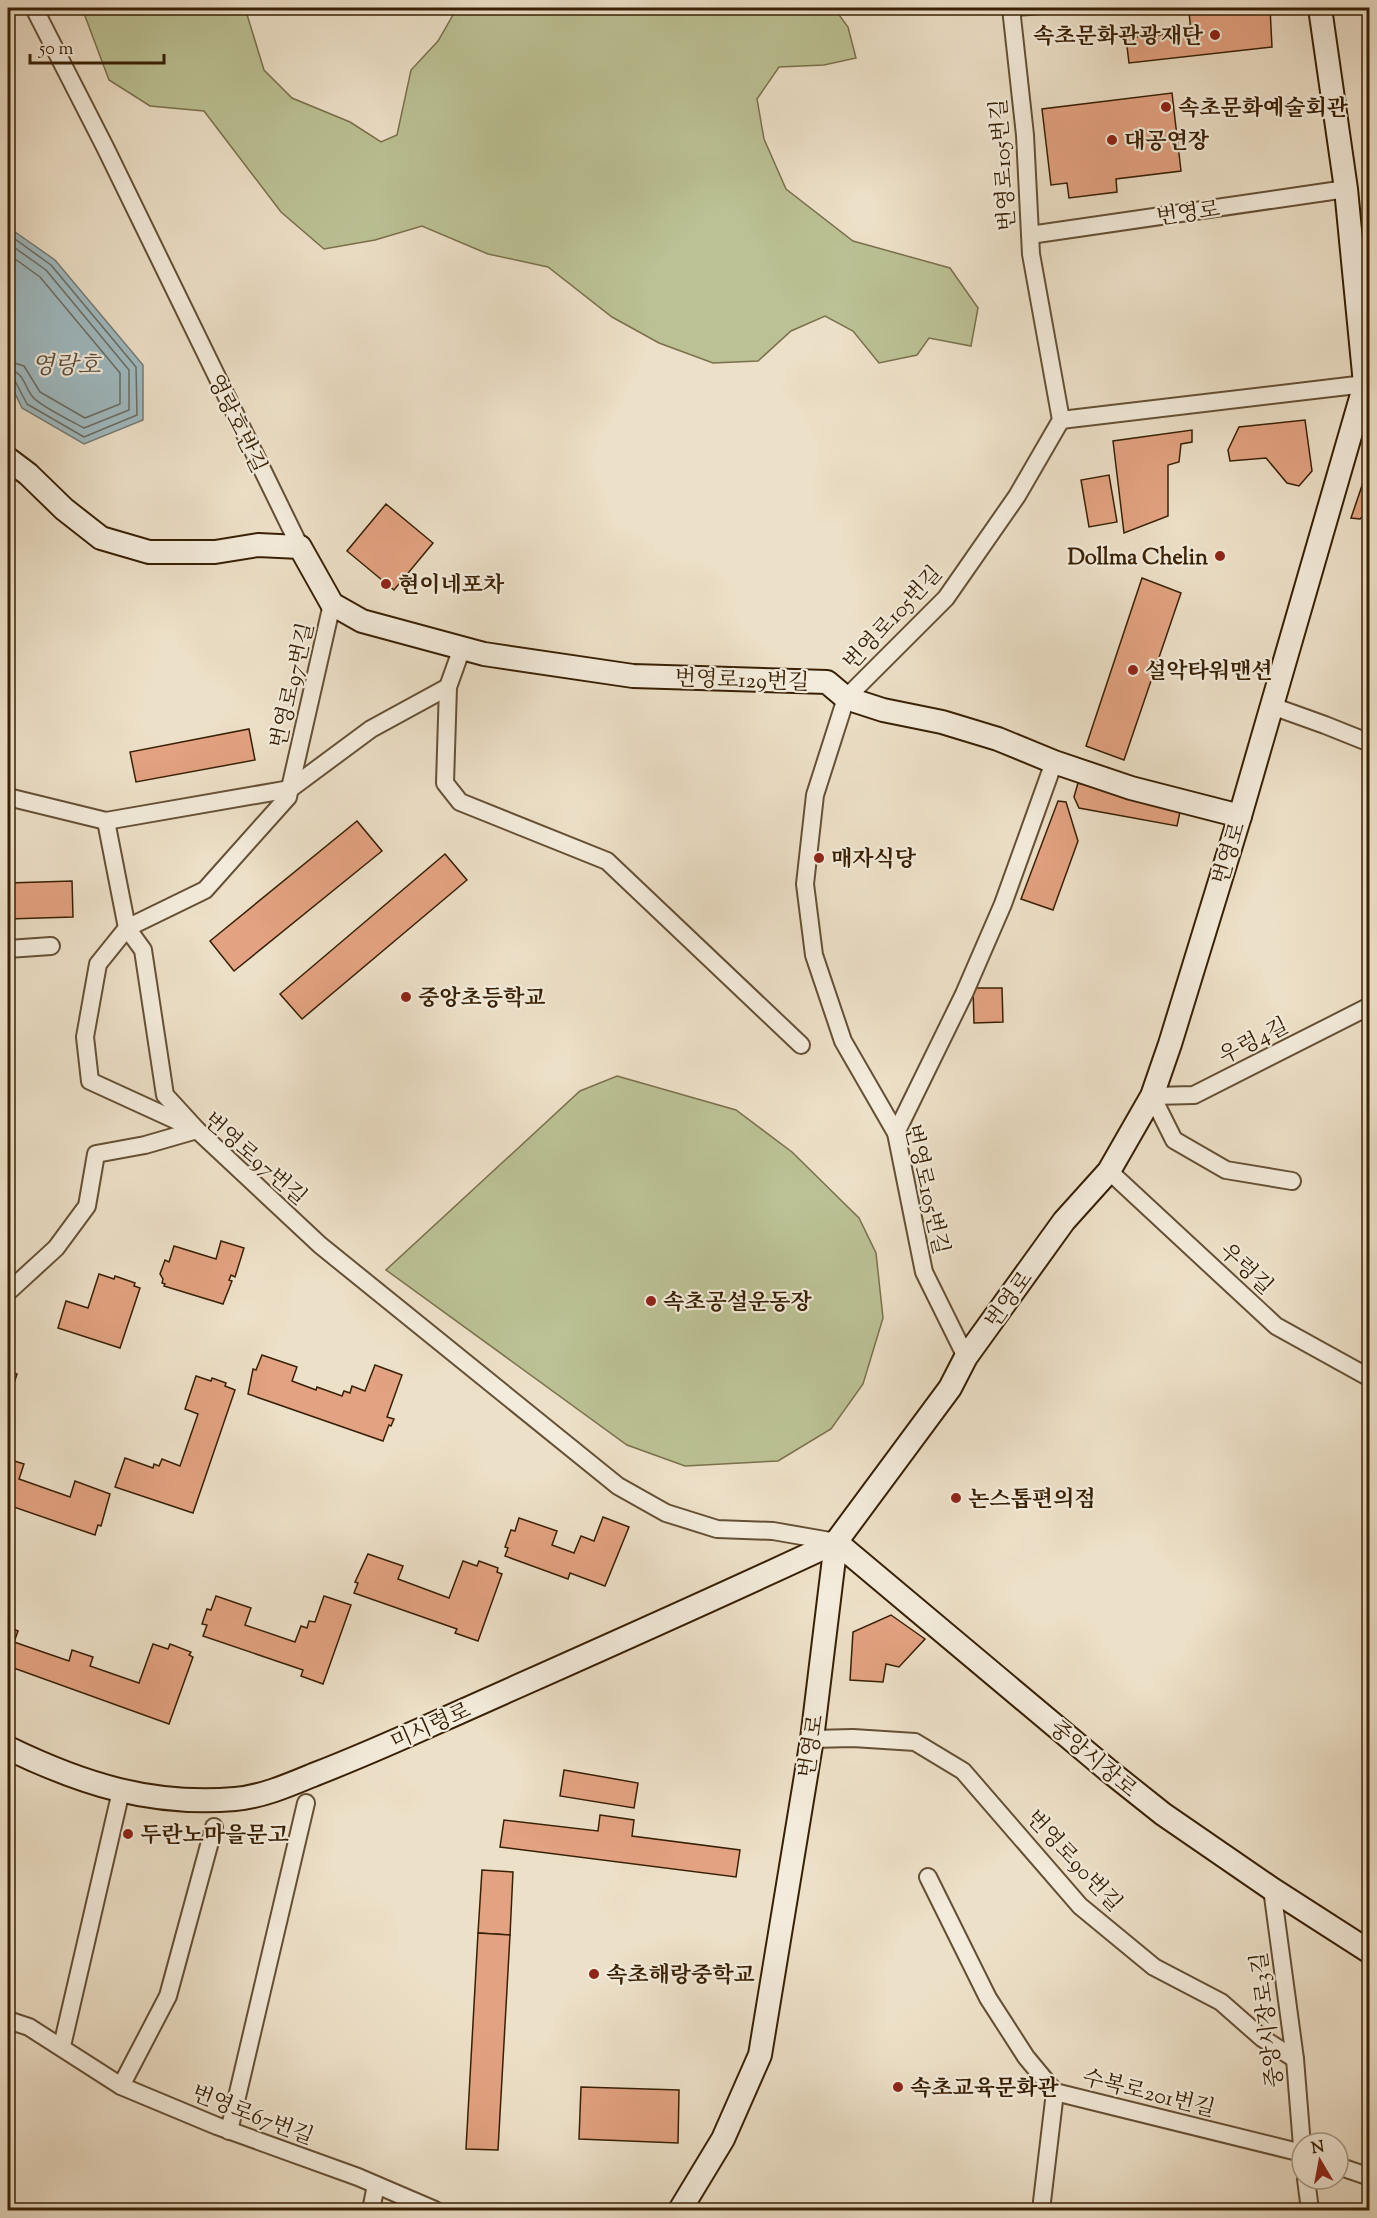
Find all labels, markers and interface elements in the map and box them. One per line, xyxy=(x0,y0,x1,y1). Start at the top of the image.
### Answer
place label: 속초문화관광재단 xyxy=(1033,22,1204,54)
scale bar xyxy=(30,27,164,65)
marker: 속초문화관광재단 xyxy=(1208,28,1222,42)
text: 50 m xyxy=(38,37,74,63)
place label: 속초문화예술회관 xyxy=(1178,94,1349,126)
street label: 번영로105번길 xyxy=(984,97,1026,232)
marker: 속초문화예술회관 xyxy=(1159,100,1173,114)
place label: 대공연장 xyxy=(1124,127,1210,159)
marker: 대공연장 xyxy=(1105,133,1119,147)
street label: 번영로 xyxy=(1155,195,1222,235)
water label: 영랑호 xyxy=(31,350,103,384)
street label: 영랑호반길 xyxy=(198,370,273,479)
place label: Dollma Chelin xyxy=(1067,543,1208,575)
marker: Dollma Chelin xyxy=(1213,549,1227,563)
street label: 번영로105번길 xyxy=(837,560,951,678)
place label: 현이네포차 xyxy=(398,571,505,603)
marker: 현이네포차 xyxy=(379,577,393,591)
street label: 번영로97번길 xyxy=(264,620,324,752)
place label: 설악타워맨션 xyxy=(1145,657,1273,689)
marker: 설악타워맨션 xyxy=(1126,663,1140,677)
street label: 번영로129번길 xyxy=(674,664,810,700)
street label: 번영로 xyxy=(1206,819,1255,889)
place label: 매자식당 xyxy=(831,845,917,877)
marker: 매자식당 xyxy=(812,851,826,865)
place label: 중앙초등학교 xyxy=(418,984,546,1016)
marker: 중앙초등학교 xyxy=(399,990,413,1004)
street label: 우렁4길 xyxy=(1214,1011,1295,1074)
street label: 번영로97번길 xyxy=(195,1106,313,1214)
street label: 번영로105번길 xyxy=(895,1121,956,1258)
street label: 우렁길 xyxy=(1211,1237,1279,1304)
street label: 번영로 xyxy=(979,1266,1042,1336)
place label: 속초공설운동장 xyxy=(663,1288,813,1320)
marker: 속초공설운동장 xyxy=(644,1294,658,1308)
place label: 논스톱편의점 xyxy=(968,1485,1096,1517)
marker: 논스톱편의점 xyxy=(949,1491,963,1505)
street label: 미시령로 xyxy=(386,1696,477,1760)
street label: 번영로 xyxy=(792,1712,834,1780)
street label: 중앙시장로 xyxy=(1041,1714,1143,1807)
street label: 번영로90번길 xyxy=(1017,1804,1128,1920)
place label: 두란노마을문고 xyxy=(140,1821,289,1853)
marker: 두란노마을문고 xyxy=(121,1827,135,1841)
street label: 중앙시장로3길 xyxy=(1245,1950,1293,2089)
place label: 속초해랑중학교 xyxy=(606,1961,755,1993)
marker: 속초해랑중학교 xyxy=(587,1967,601,1981)
street label: 수복로201번길 xyxy=(1079,2063,1218,2127)
place label: 속초교육문화관 xyxy=(910,2074,1060,2106)
street label: 번영로67번길 xyxy=(186,2079,318,2155)
marker: 속초교육문화관 xyxy=(891,2080,905,2094)
north arrow xyxy=(1290,2131,1350,2191)
text: N xyxy=(1310,2136,1326,2161)

